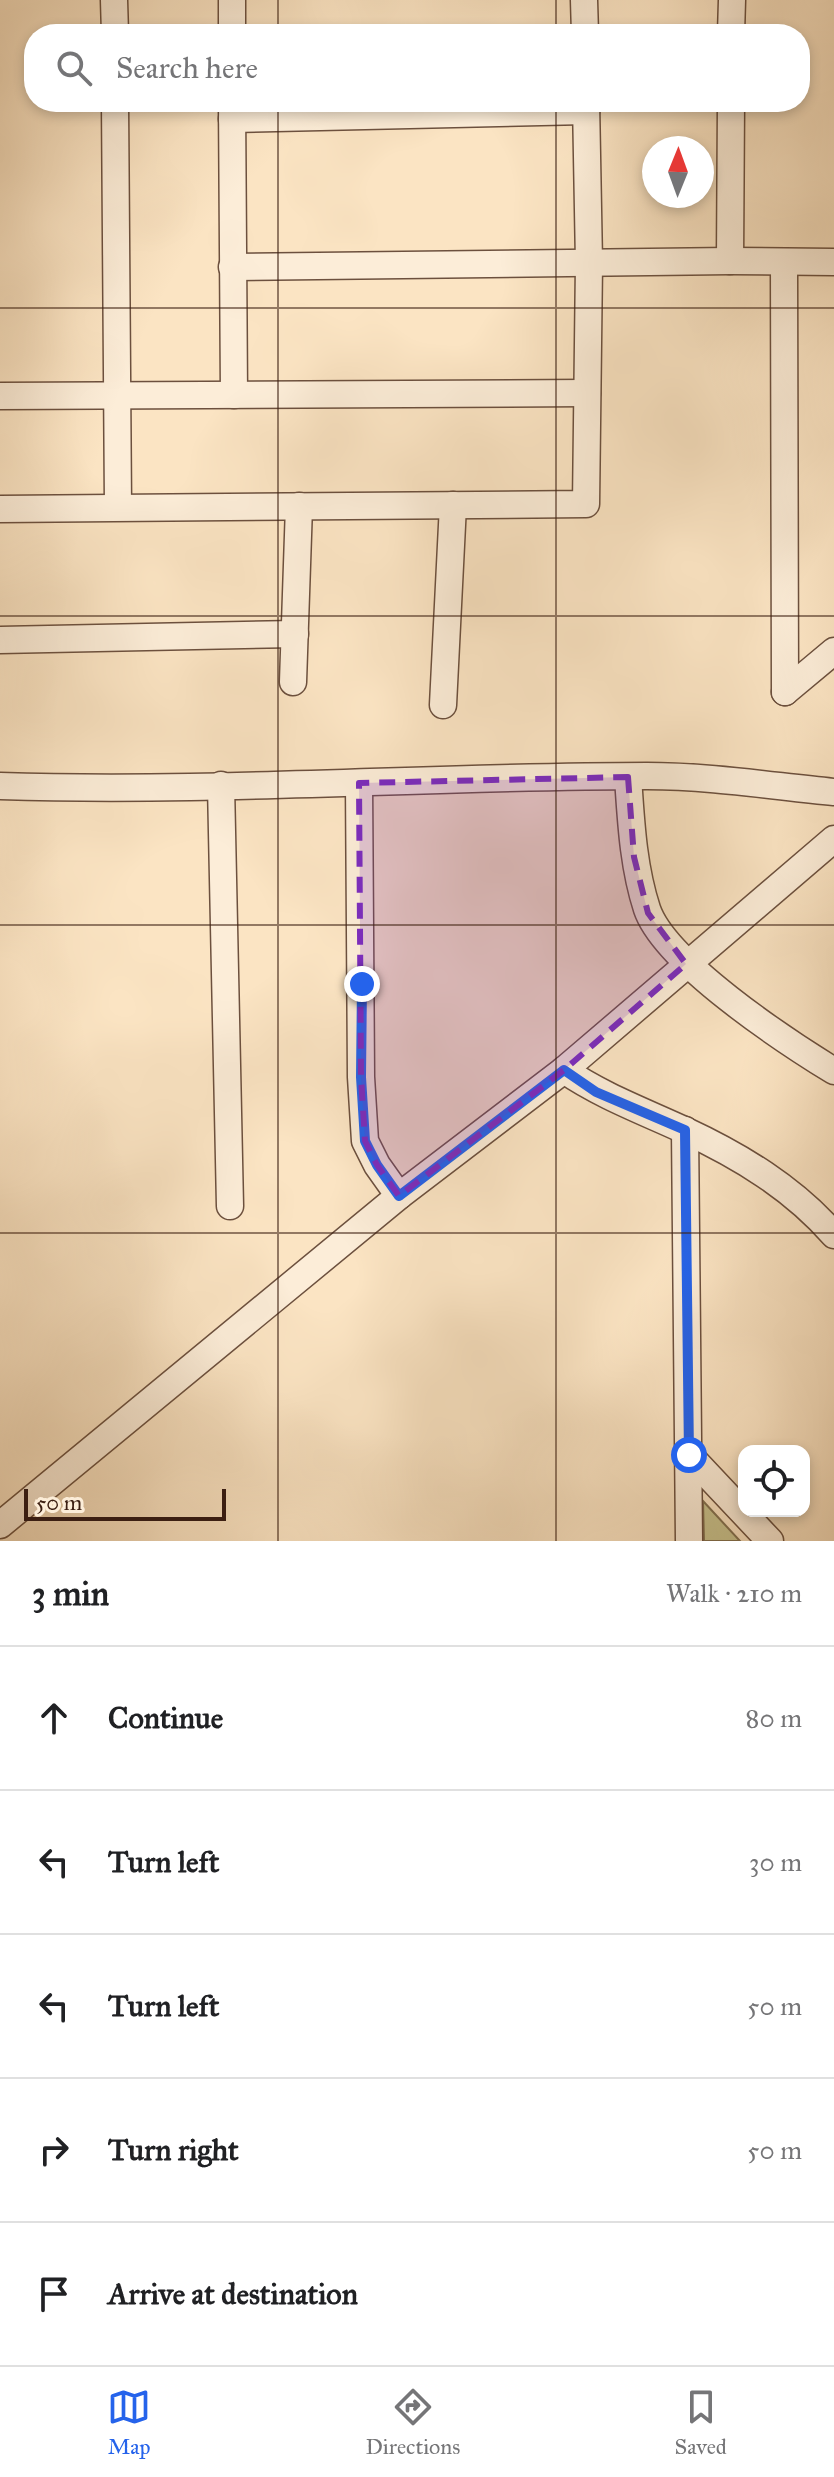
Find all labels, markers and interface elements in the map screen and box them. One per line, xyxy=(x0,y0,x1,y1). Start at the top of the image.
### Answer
search box xyxy=(24,24,810,112)
icon: search xyxy=(52,46,96,90)
text: Search here xyxy=(116,50,258,86)
north arrow xyxy=(642,136,714,208)
route end xyxy=(344,966,380,1002)
route start xyxy=(671,1437,707,1473)
map controls xyxy=(738,1445,810,1517)
button: locate xyxy=(738,1445,810,1517)
scale bar xyxy=(24,1485,226,1521)
text: 50 m xyxy=(36,1489,82,1516)
text: 3 min xyxy=(32,1573,109,1614)
text: Walk · 210 m xyxy=(666,1577,802,1609)
icon: ahead xyxy=(32,1696,76,1740)
text: Continue xyxy=(108,1700,223,1736)
text: 80 m xyxy=(746,1702,802,1734)
icon: left xyxy=(32,1840,76,1884)
text: Turn left xyxy=(108,1844,219,1880)
text: 30 m xyxy=(749,1846,802,1878)
icon: left xyxy=(32,1984,76,2028)
text: Turn left xyxy=(108,1988,219,2024)
text: 50 m xyxy=(747,1990,802,2022)
icon: right xyxy=(32,2128,76,2172)
text: Turn right xyxy=(108,2132,239,2168)
text: 50 m xyxy=(747,2134,802,2166)
icon: arrive xyxy=(32,2272,76,2316)
text: Arrive at destination xyxy=(108,2276,358,2312)
tab: Map xyxy=(107,2385,151,2460)
tab: Directions xyxy=(365,2385,460,2460)
tab: Saved xyxy=(675,2385,727,2460)

